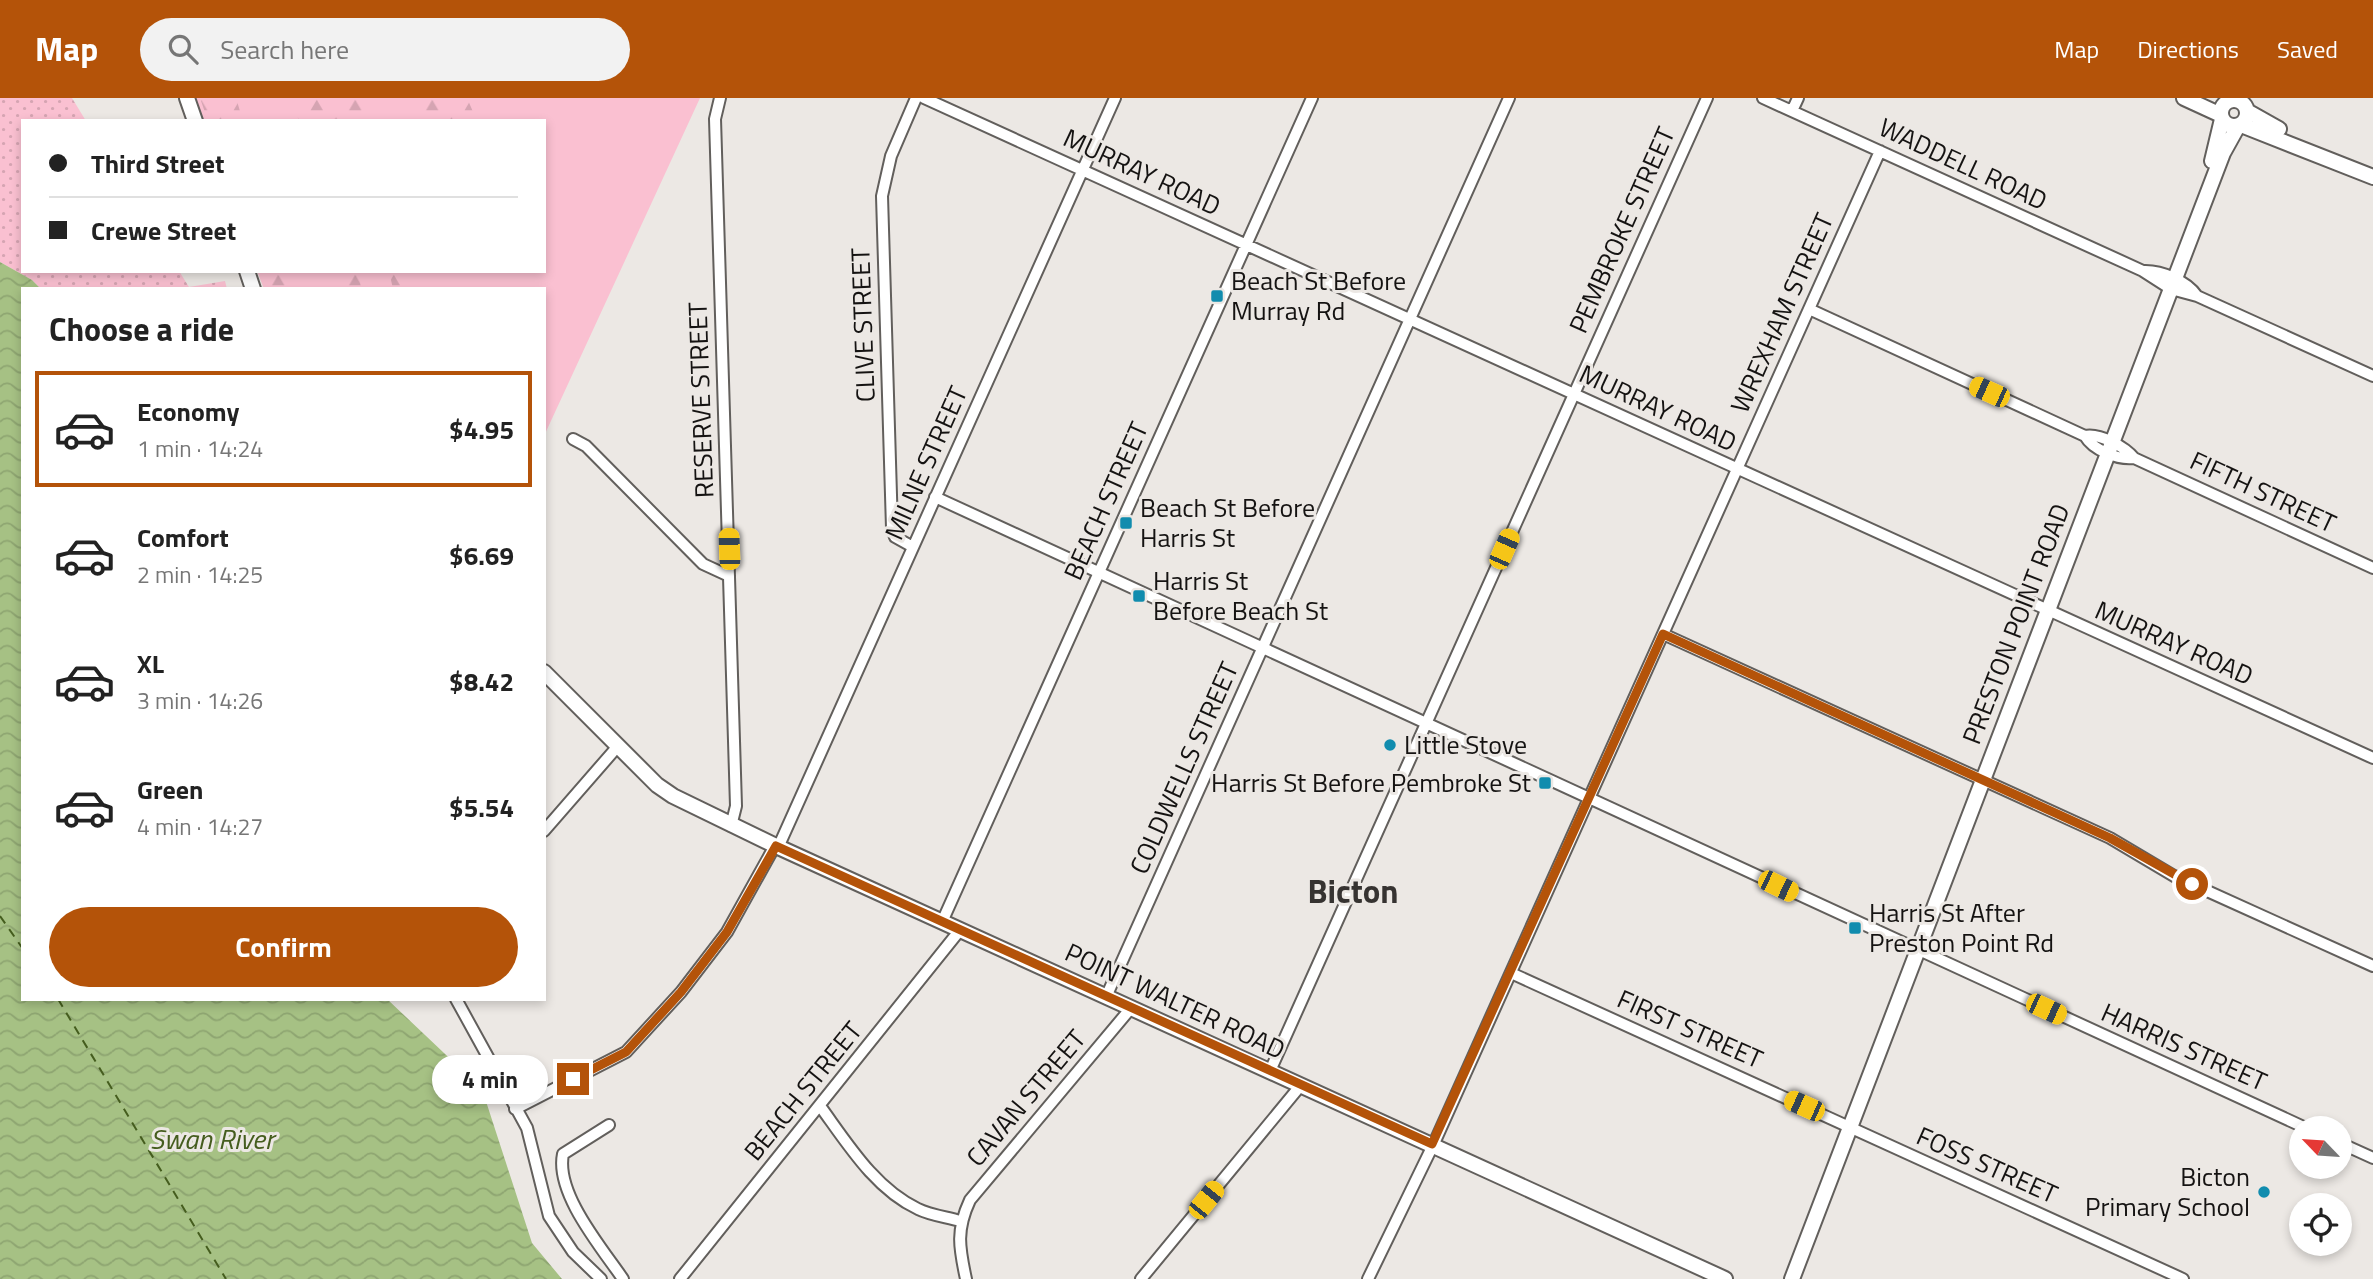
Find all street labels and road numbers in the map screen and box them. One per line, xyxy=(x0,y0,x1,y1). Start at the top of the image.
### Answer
street label: WADDELL ROAD xyxy=(1873,107,2054,220)
street label: MURRAY ROAD xyxy=(1057,118,1227,225)
street label: PEMBROKE STREET xyxy=(1559,120,1685,339)
street label: WREXHAM STREET xyxy=(1720,206,1843,419)
street label: CLIVE STREET xyxy=(840,247,885,403)
street label: RESERVE STREET xyxy=(678,301,723,499)
street label: MURRAY ROAD xyxy=(1573,354,1743,461)
street label: MILNE STREET xyxy=(874,379,977,546)
street label: BEACH STREET xyxy=(1053,415,1158,586)
street label: FIFTH STREET xyxy=(2184,441,2343,543)
street label: PRESTON POINT ROAD xyxy=(1952,498,2079,750)
street label: MURRAY ROAD xyxy=(2089,590,2260,695)
street label: COLDWELLS STREET xyxy=(1119,655,1248,880)
street label: POINT WALTER ROAD xyxy=(1059,932,1292,1069)
street label: FIRST STREET xyxy=(1611,979,1770,1078)
street label: HARRIS STREET xyxy=(2095,993,2274,1101)
street label: BEACH STREET xyxy=(734,1012,871,1169)
street label: CAVAN STREET xyxy=(957,1020,1095,1175)
street label: FOSS STREET xyxy=(1910,1116,2064,1213)

